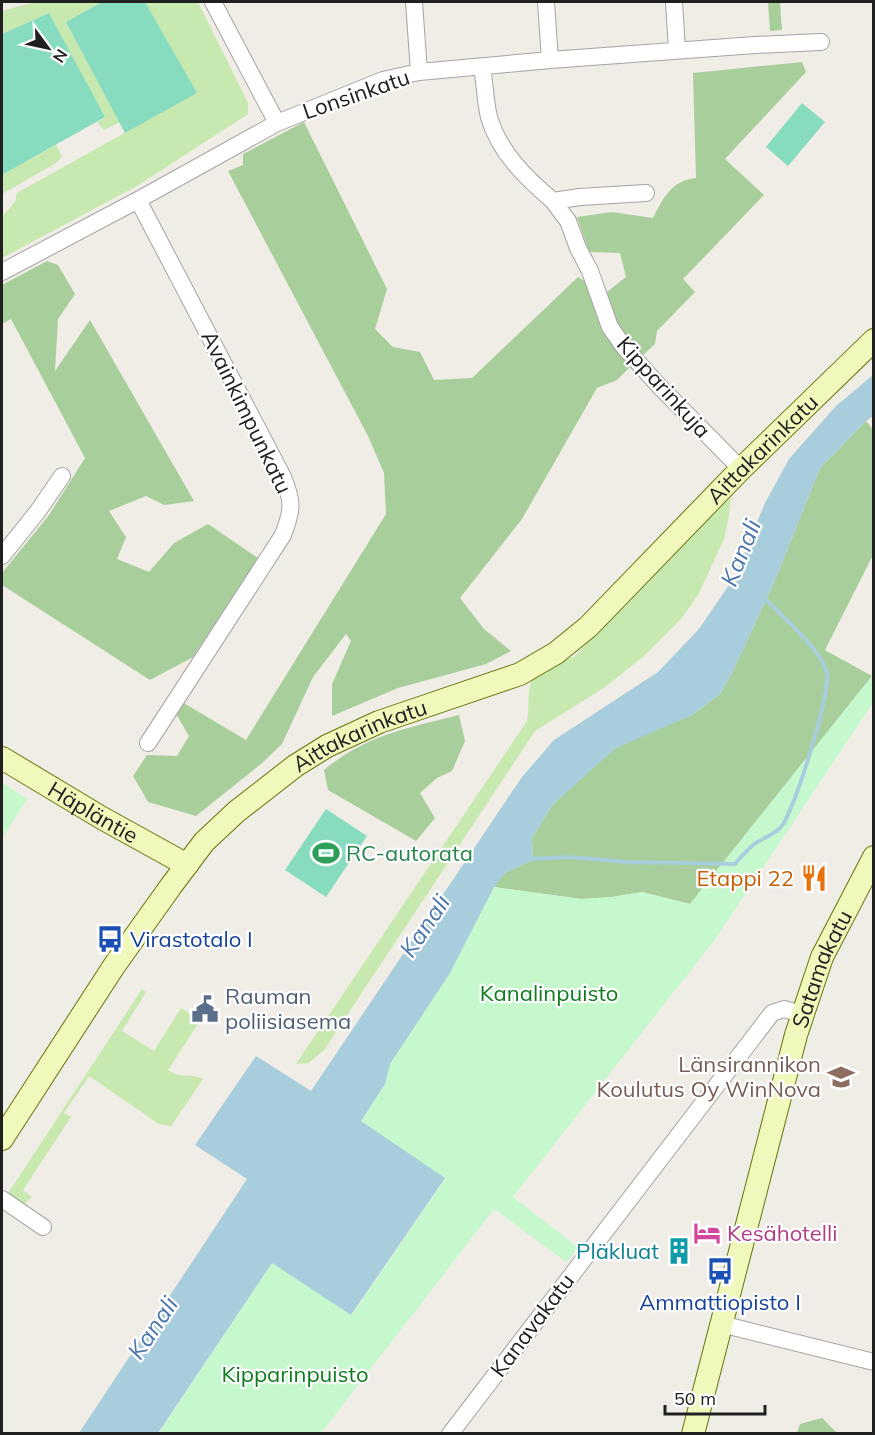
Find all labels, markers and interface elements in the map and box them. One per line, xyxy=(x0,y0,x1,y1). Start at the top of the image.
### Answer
north arrow xyxy=(18,18,78,78)
text: N xyxy=(49,46,72,67)
street label: Lonsinkatu xyxy=(299,63,413,125)
street label: Avainkimpunkatu xyxy=(195,326,299,498)
street label: Kipparinkuja xyxy=(611,330,717,444)
street label: Aittakarinkatu xyxy=(701,388,824,510)
water label: Kanali xyxy=(713,515,767,590)
street label: Aittakarinkatu xyxy=(287,693,430,778)
street label: Häpläntie xyxy=(43,775,143,849)
sports icon: RC-autorata xyxy=(311,838,341,868)
place label: RC-autorata xyxy=(346,839,473,867)
restaurant icon: Etappi 22 xyxy=(799,863,829,893)
place label: Etappi 22 xyxy=(696,864,794,892)
water label: Kanali xyxy=(392,888,456,963)
street label: Satamakatu xyxy=(785,905,858,1032)
bus stop icon: Virastotalo I xyxy=(95,924,125,954)
place label: Virastotalo I xyxy=(130,925,253,953)
park label: Kanalinpuisto xyxy=(480,979,618,1007)
place label: Rauman poliisiasema xyxy=(225,982,351,1035)
public building icon: Rauman poliisiasema xyxy=(190,994,220,1024)
place label: Länsirannikon Koulutus Oy WinNova xyxy=(597,1050,821,1103)
school or university icon: Länsirannikon Koulutus Oy WinNova xyxy=(826,1062,856,1092)
hotel icon: Kesähotelli xyxy=(692,1218,722,1248)
place label: Kesähotelli xyxy=(727,1219,837,1247)
building icon: Pläkluat xyxy=(664,1236,694,1266)
place label: Pläkluat xyxy=(576,1237,659,1265)
bus stop icon: Ammattiopisto I xyxy=(705,1256,735,1286)
street label: Kanavakatu xyxy=(484,1268,580,1382)
place label: Ammattiopisto I xyxy=(639,1288,801,1316)
water label: Kanali xyxy=(120,1290,184,1365)
park label: Kipparinpuisto xyxy=(222,1360,368,1388)
scale bar xyxy=(665,1378,766,1416)
text: 50 m xyxy=(674,1387,716,1410)

